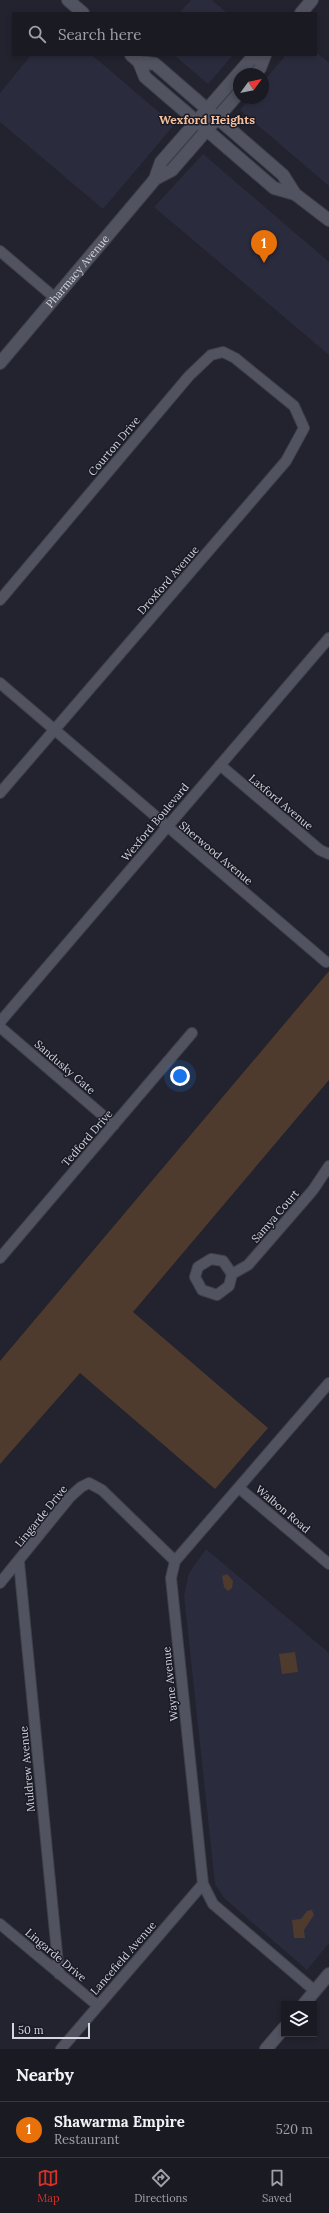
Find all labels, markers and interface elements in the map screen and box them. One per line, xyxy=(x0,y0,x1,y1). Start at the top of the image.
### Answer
search box xyxy=(12,12,317,56)
icon: search xyxy=(26,23,48,45)
text: Search here xyxy=(58,25,141,44)
north arrow xyxy=(233,68,269,104)
district label: Wexford Heights xyxy=(159,112,255,127)
pin: 1 xyxy=(251,230,277,263)
street label: Pharmacy Avenue xyxy=(43,232,112,311)
street label: Courton Drive xyxy=(85,413,143,479)
street label: Droxford Avenue xyxy=(134,543,202,617)
street label: Laxford Avenue xyxy=(246,771,316,833)
street label: Wexford Boulevard xyxy=(118,780,192,864)
street label: Sherwood Avenue xyxy=(176,818,256,888)
street label: Sandusky Gate xyxy=(32,1037,98,1097)
your location xyxy=(170,1066,190,1086)
street label: Tedford Drive xyxy=(59,1107,116,1169)
street label: Samya Court xyxy=(248,1186,302,1245)
street label: Lingarde Drive xyxy=(12,1482,70,1550)
street label: Walbon Road xyxy=(253,1482,314,1536)
street label: Wayne Avenue xyxy=(159,1646,181,1722)
street label: Muldrew Avenue xyxy=(16,1726,38,1812)
street label: Lancefield Avenue xyxy=(87,1918,159,1998)
street label: Lingarde Drive xyxy=(23,1925,89,1985)
map controls xyxy=(281,2001,317,2037)
button: layers xyxy=(281,2001,317,2037)
scale bar xyxy=(12,2021,90,2040)
text: 50 m xyxy=(18,2023,44,2037)
text: Nearby xyxy=(16,2064,74,2086)
text: Shawarma Empire xyxy=(54,2112,185,2131)
text: 1 xyxy=(26,2121,32,2138)
text: 520 m xyxy=(276,2121,313,2138)
text: Restaurant xyxy=(54,2131,120,2148)
tab: Map xyxy=(37,2167,60,2205)
tab: Directions xyxy=(134,2167,187,2205)
tab: Saved xyxy=(262,2167,292,2205)

